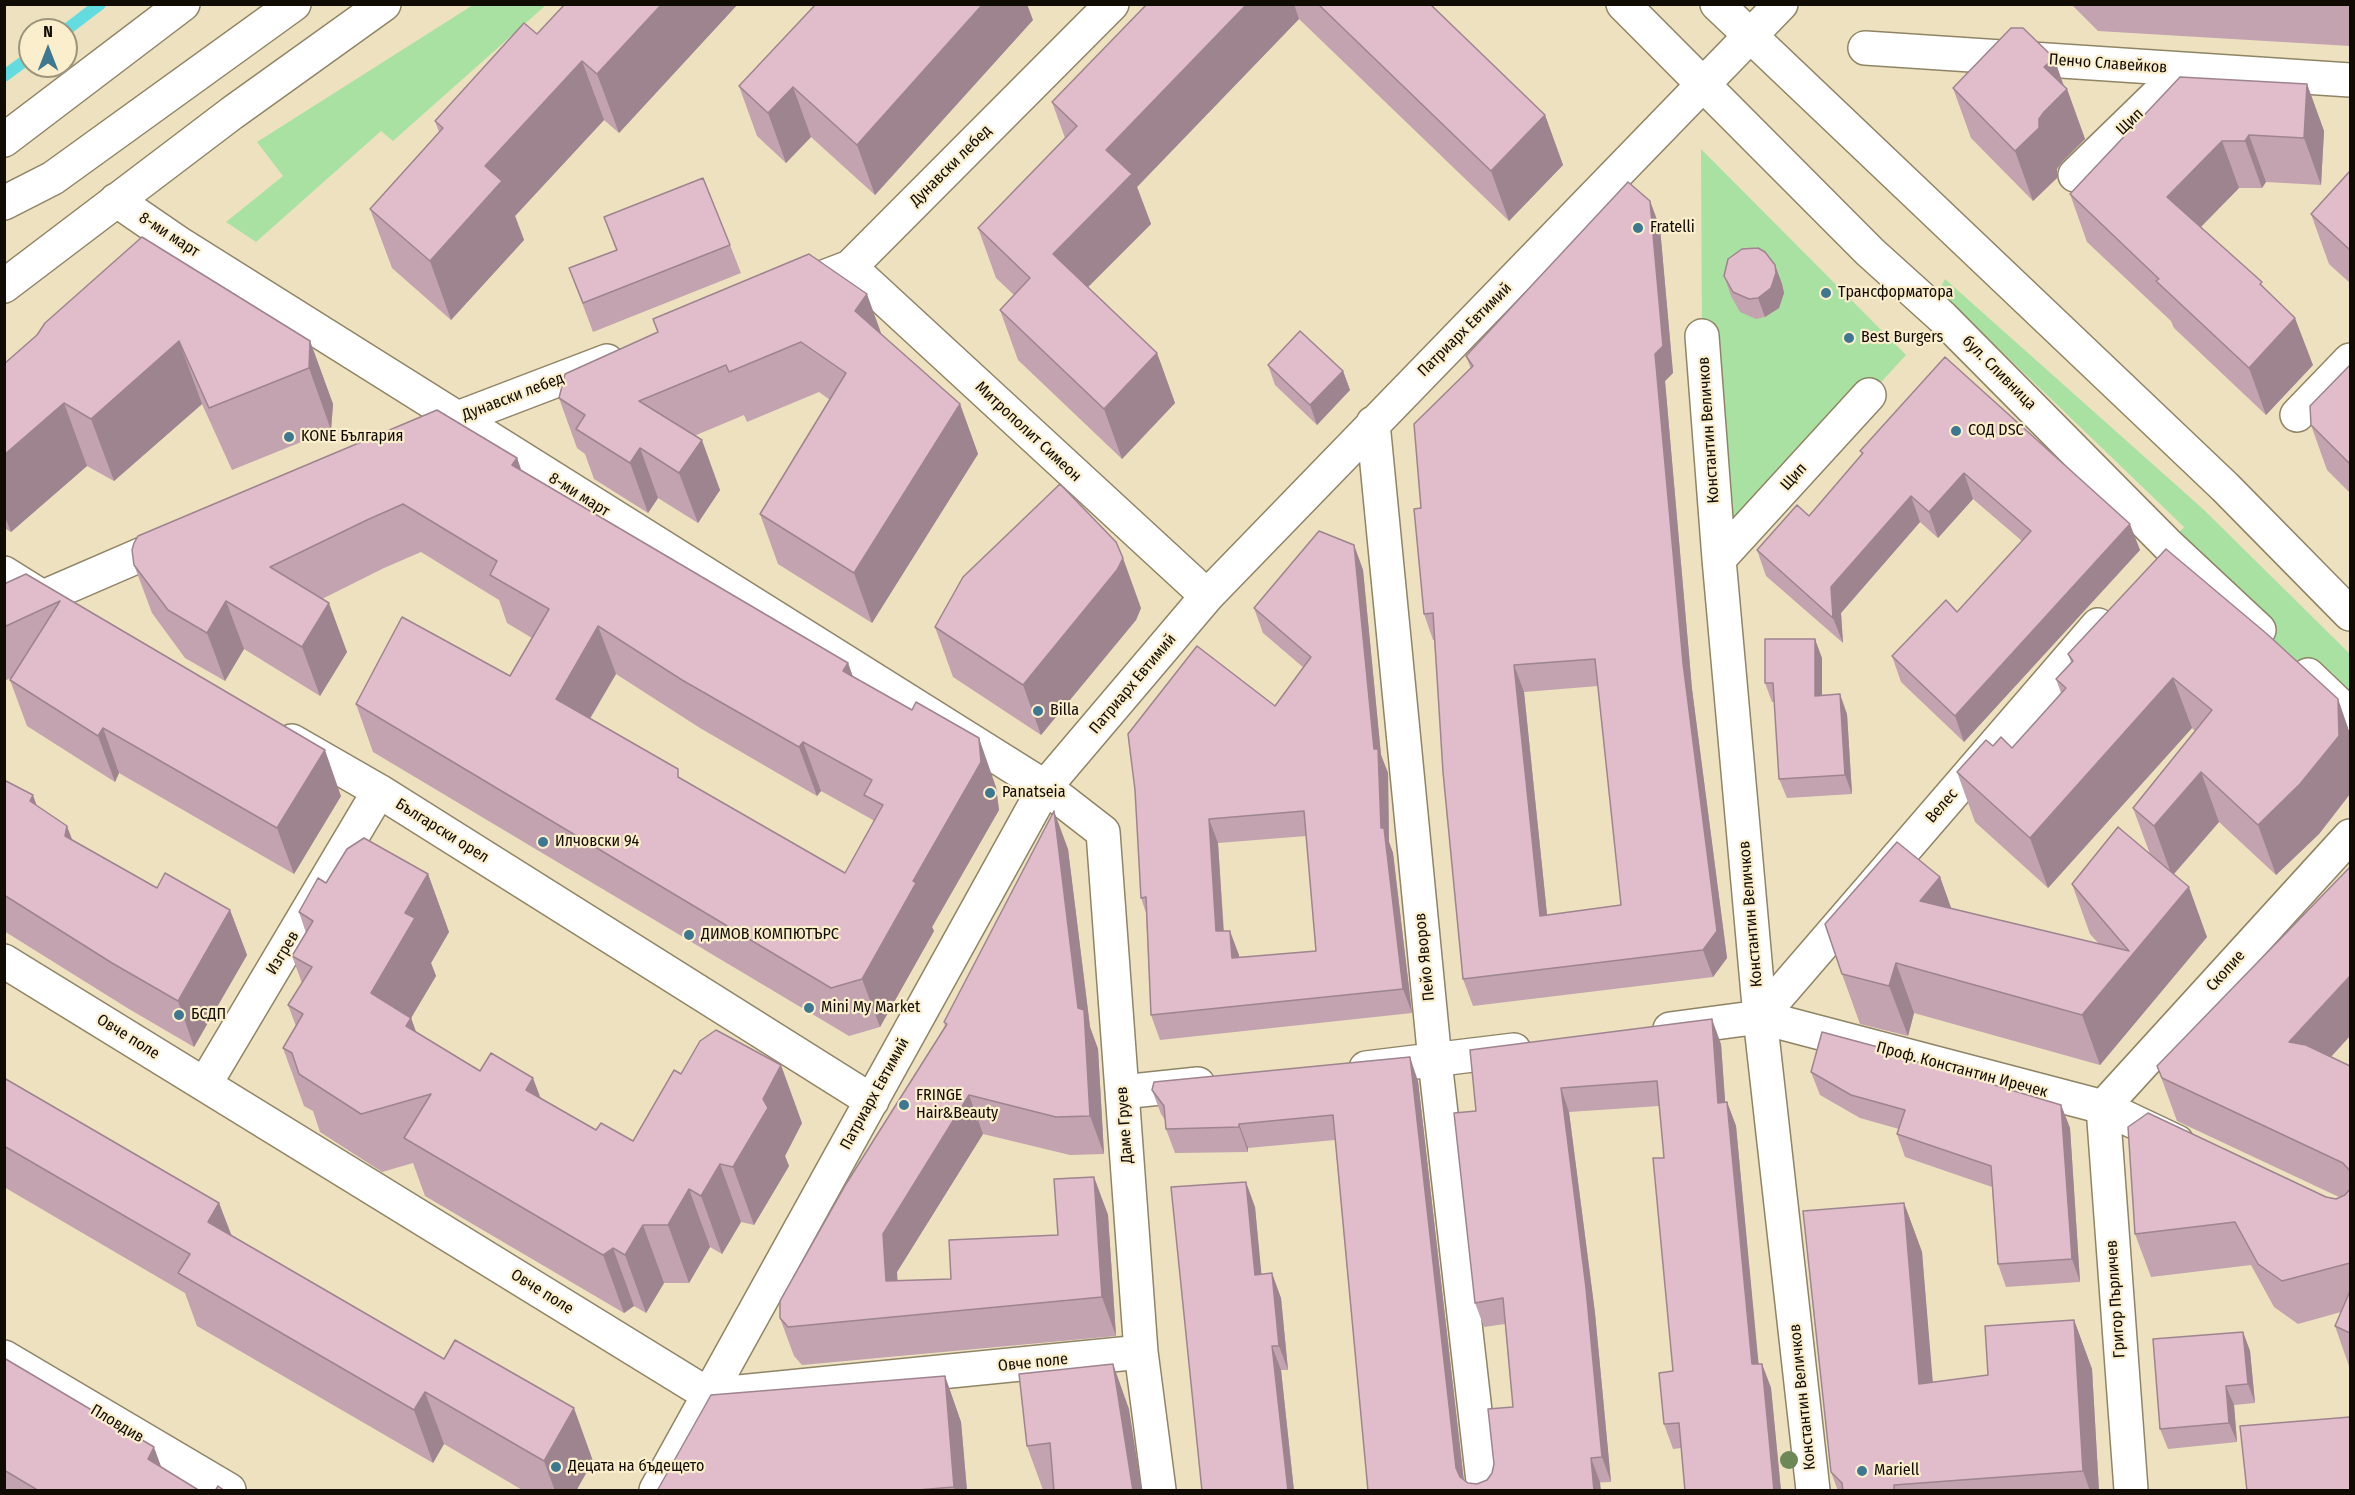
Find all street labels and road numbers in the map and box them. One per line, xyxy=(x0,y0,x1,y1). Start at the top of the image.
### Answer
street label: Пенчо Славейков xyxy=(2048,50,2168,78)
street label: Щип xyxy=(2112,105,2148,139)
street label: Дунавски лебед xyxy=(906,121,996,211)
street label: 8-ми март xyxy=(135,208,203,262)
street label: Патриарх Евтимий xyxy=(1414,279,1516,381)
street label: бул. Сливница xyxy=(1958,332,2040,414)
street label: Константин Величков xyxy=(1694,356,1724,504)
street label: Дунавски лебед xyxy=(459,369,567,425)
street label: Митрополит Симеон xyxy=(971,378,1085,486)
street label: Щип xyxy=(1777,459,1811,495)
street label: 8-ми март xyxy=(545,469,613,521)
street label: Патриарх Евтимий xyxy=(1086,630,1180,738)
street label: Велес xyxy=(1922,785,1962,827)
street label: Български орел xyxy=(392,795,492,867)
street label: Константин Величков xyxy=(1735,840,1767,988)
street label: Пейо Яворов xyxy=(1411,912,1439,1002)
street label: Изгрев xyxy=(263,928,303,978)
street label: Скопие xyxy=(2203,947,2249,995)
street label: Овче поле xyxy=(93,1010,163,1064)
street label: Патриарх Евтимий xyxy=(836,1035,914,1153)
street label: Проф. Константин Иречек xyxy=(1874,1038,2050,1102)
street label: Даме Груев xyxy=(1113,1086,1137,1164)
street label: Григор Пърличев xyxy=(2102,1239,2130,1359)
street label: Овче поле xyxy=(507,1265,577,1319)
street label: Константин Величков xyxy=(1786,1323,1820,1471)
street label: Овче поле xyxy=(997,1350,1069,1376)
street label: Пловдив xyxy=(87,1401,147,1447)

